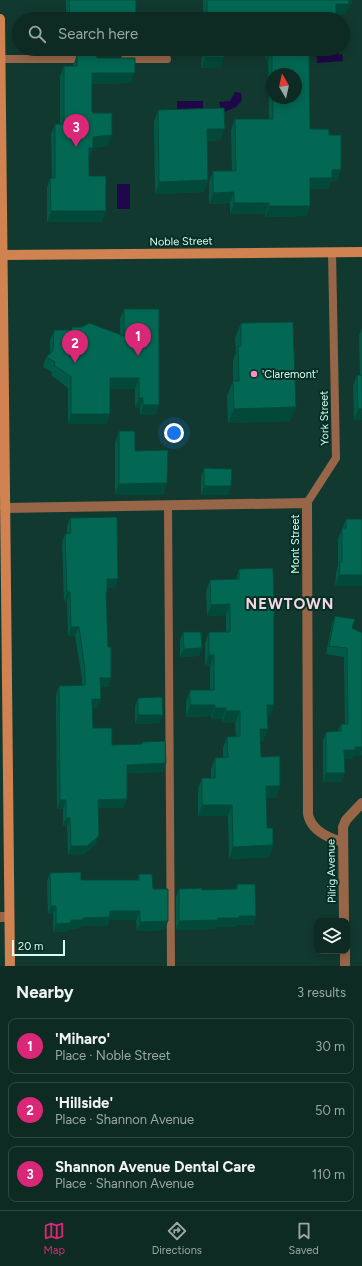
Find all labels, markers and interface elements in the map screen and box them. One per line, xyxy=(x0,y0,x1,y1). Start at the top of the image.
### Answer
search box xyxy=(12,12,350,56)
icon: search xyxy=(26,23,48,45)
text: Search here xyxy=(58,25,138,43)
north arrow xyxy=(266,68,302,104)
pin: 3 xyxy=(63,114,89,147)
street label: Noble Street xyxy=(149,234,213,249)
pin: 1 xyxy=(125,323,151,356)
pin: 2 xyxy=(62,330,88,363)
place label: 'Claremont' xyxy=(262,368,318,381)
marker: 'Claremont' xyxy=(249,369,259,379)
street label: York Street xyxy=(318,390,331,446)
your location xyxy=(164,423,184,443)
street label: Mont Street xyxy=(289,514,302,574)
district label: NEWTOWN xyxy=(246,595,334,613)
street label: Pilrig Avenue xyxy=(324,839,339,903)
map controls xyxy=(314,918,350,954)
button: layers xyxy=(314,918,350,954)
scale bar xyxy=(12,938,65,957)
text: 20 m xyxy=(18,940,43,953)
text: Nearby xyxy=(16,982,74,1002)
text: 3 results xyxy=(297,985,346,1000)
text: 'Miharo' xyxy=(55,1030,110,1048)
text: 1 xyxy=(27,1039,33,1054)
text: 30 m xyxy=(315,1039,345,1054)
text: Place · Noble Street xyxy=(55,1048,171,1063)
text: 'Hillside' xyxy=(55,1094,113,1112)
text: 2 xyxy=(26,1103,34,1118)
text: 50 m xyxy=(315,1103,345,1118)
text: Place · Shannon Avenue xyxy=(55,1112,194,1127)
text: Shannon Avenue Dental Care xyxy=(55,1158,255,1176)
text: 3 xyxy=(26,1167,34,1182)
text: 110 m xyxy=(312,1167,345,1182)
text: Place · Shannon Avenue xyxy=(55,1176,194,1191)
tab: Map xyxy=(43,1220,65,1257)
tab: Directions xyxy=(152,1220,202,1257)
tab: Saved xyxy=(288,1220,319,1257)

